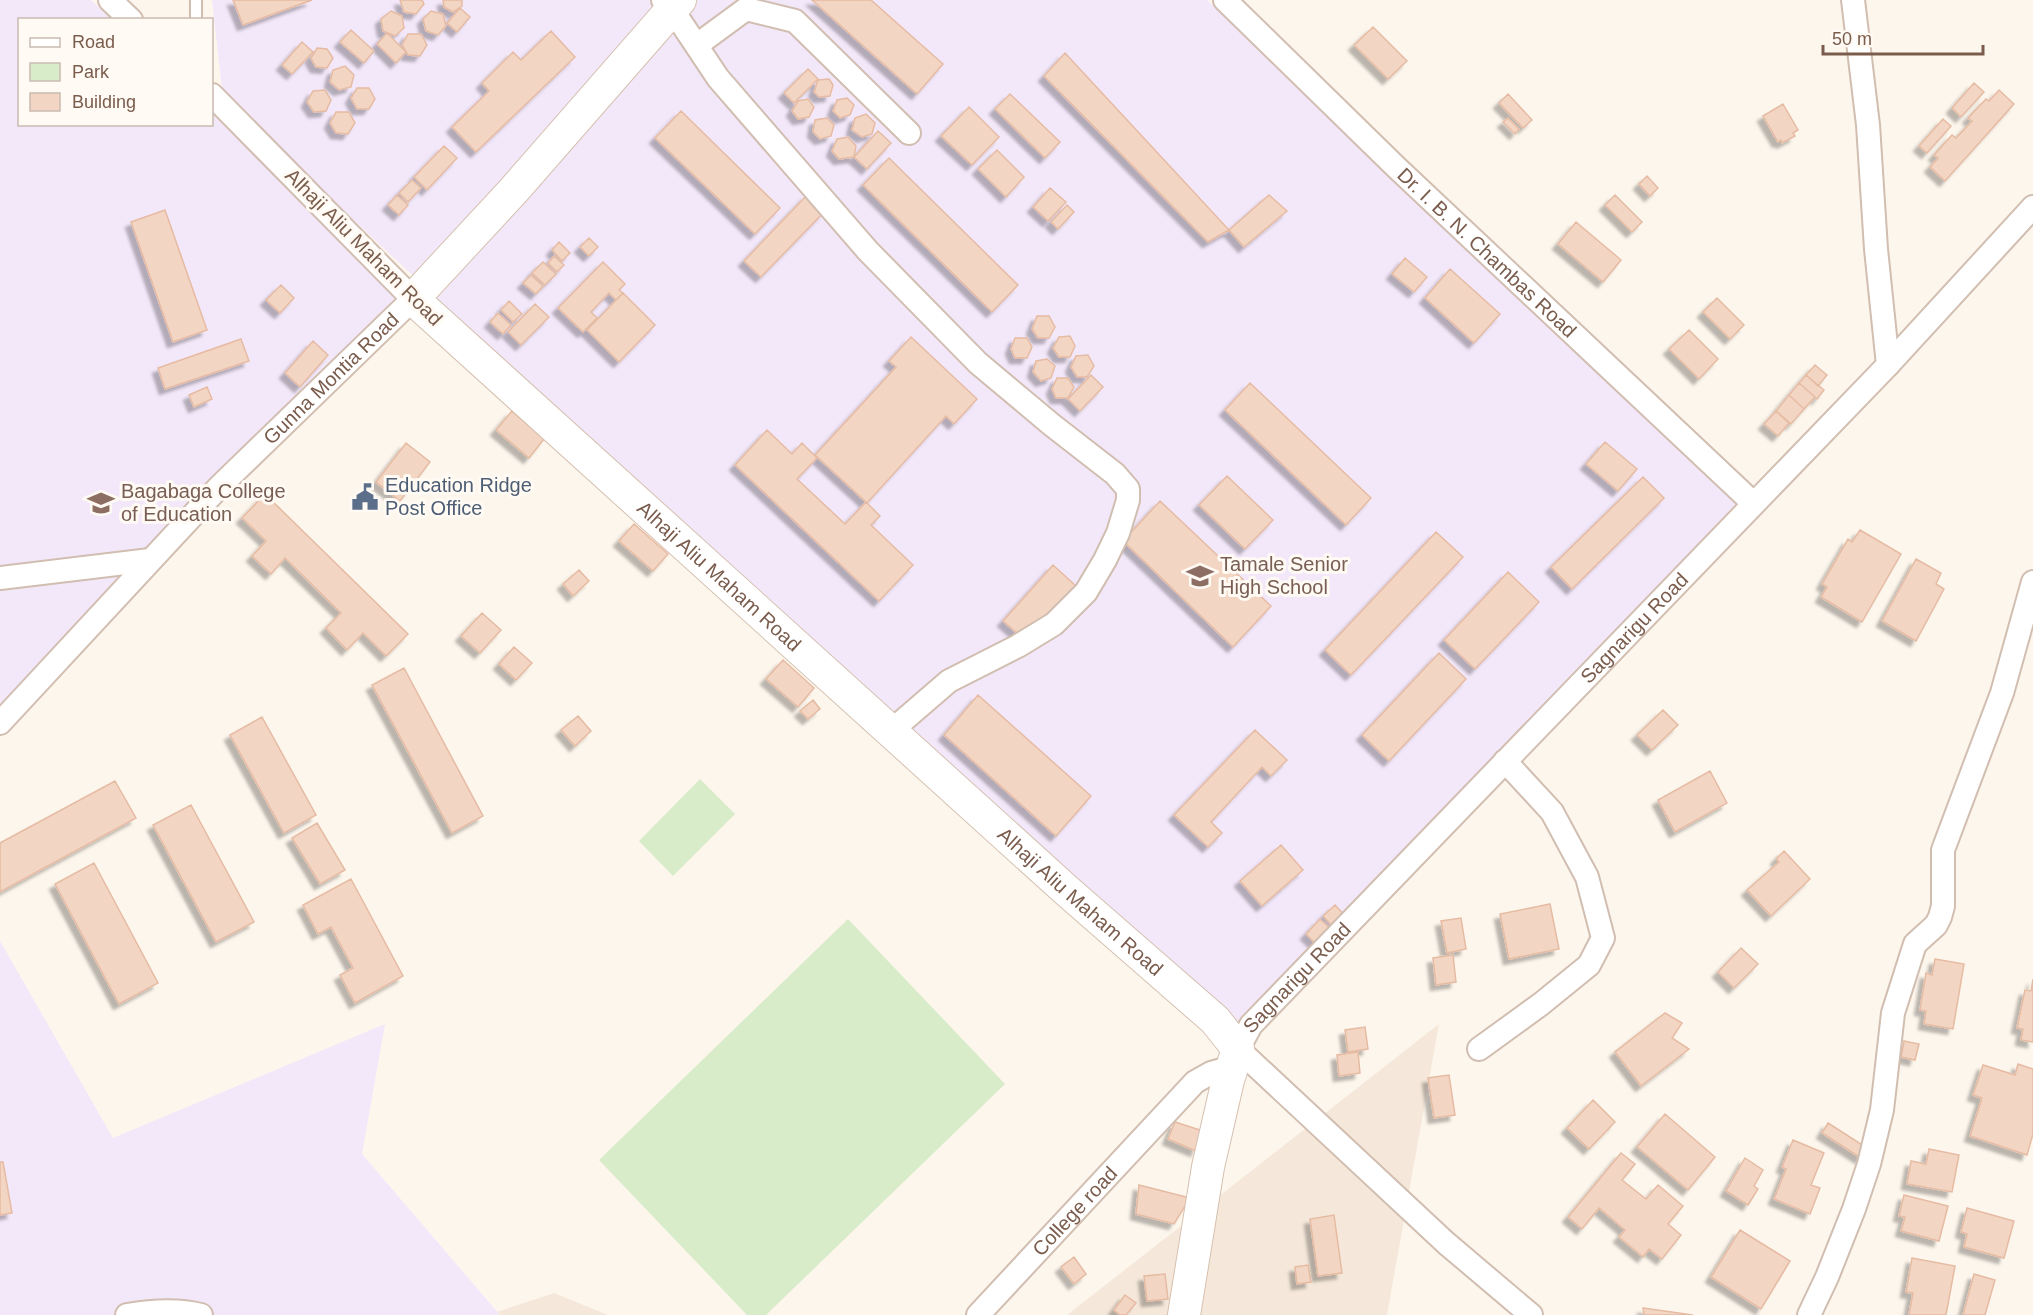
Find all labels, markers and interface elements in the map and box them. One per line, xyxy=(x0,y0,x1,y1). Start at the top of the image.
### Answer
legend xyxy=(18,18,213,126)
scale bar xyxy=(1823,18,1984,56)
text: 50 m xyxy=(1832,29,1872,49)
text: Road xyxy=(72,32,115,52)
text: Park xyxy=(72,62,110,82)
text: Building xyxy=(72,92,136,112)
street label: Dr. I. B. N. Chambas Road xyxy=(1393,163,1581,342)
street label: Alhaji Aliu Maham Road xyxy=(281,164,447,330)
street label: Gunna Montia Road xyxy=(259,308,403,449)
place label: Education Ridge Post Office xyxy=(385,474,532,519)
place label: Bagabaga College of Education xyxy=(121,480,286,525)
public building icon: Education Ridge Post Office xyxy=(350,482,380,512)
school or university icon: Bagabaga College of Education xyxy=(86,488,116,518)
street label: Alhaji Aliu Maham Road xyxy=(633,497,805,656)
place label: Tamale Senior High School xyxy=(1220,553,1348,598)
school or university icon: Tamale Senior High School xyxy=(1185,561,1215,591)
street label: Sagnarigu Road xyxy=(1576,568,1692,688)
street label: Alhaji Aliu Maham Road xyxy=(993,823,1167,980)
street label: Sagnarigu Road xyxy=(1239,918,1355,1037)
street label: College road xyxy=(1028,1162,1121,1260)

